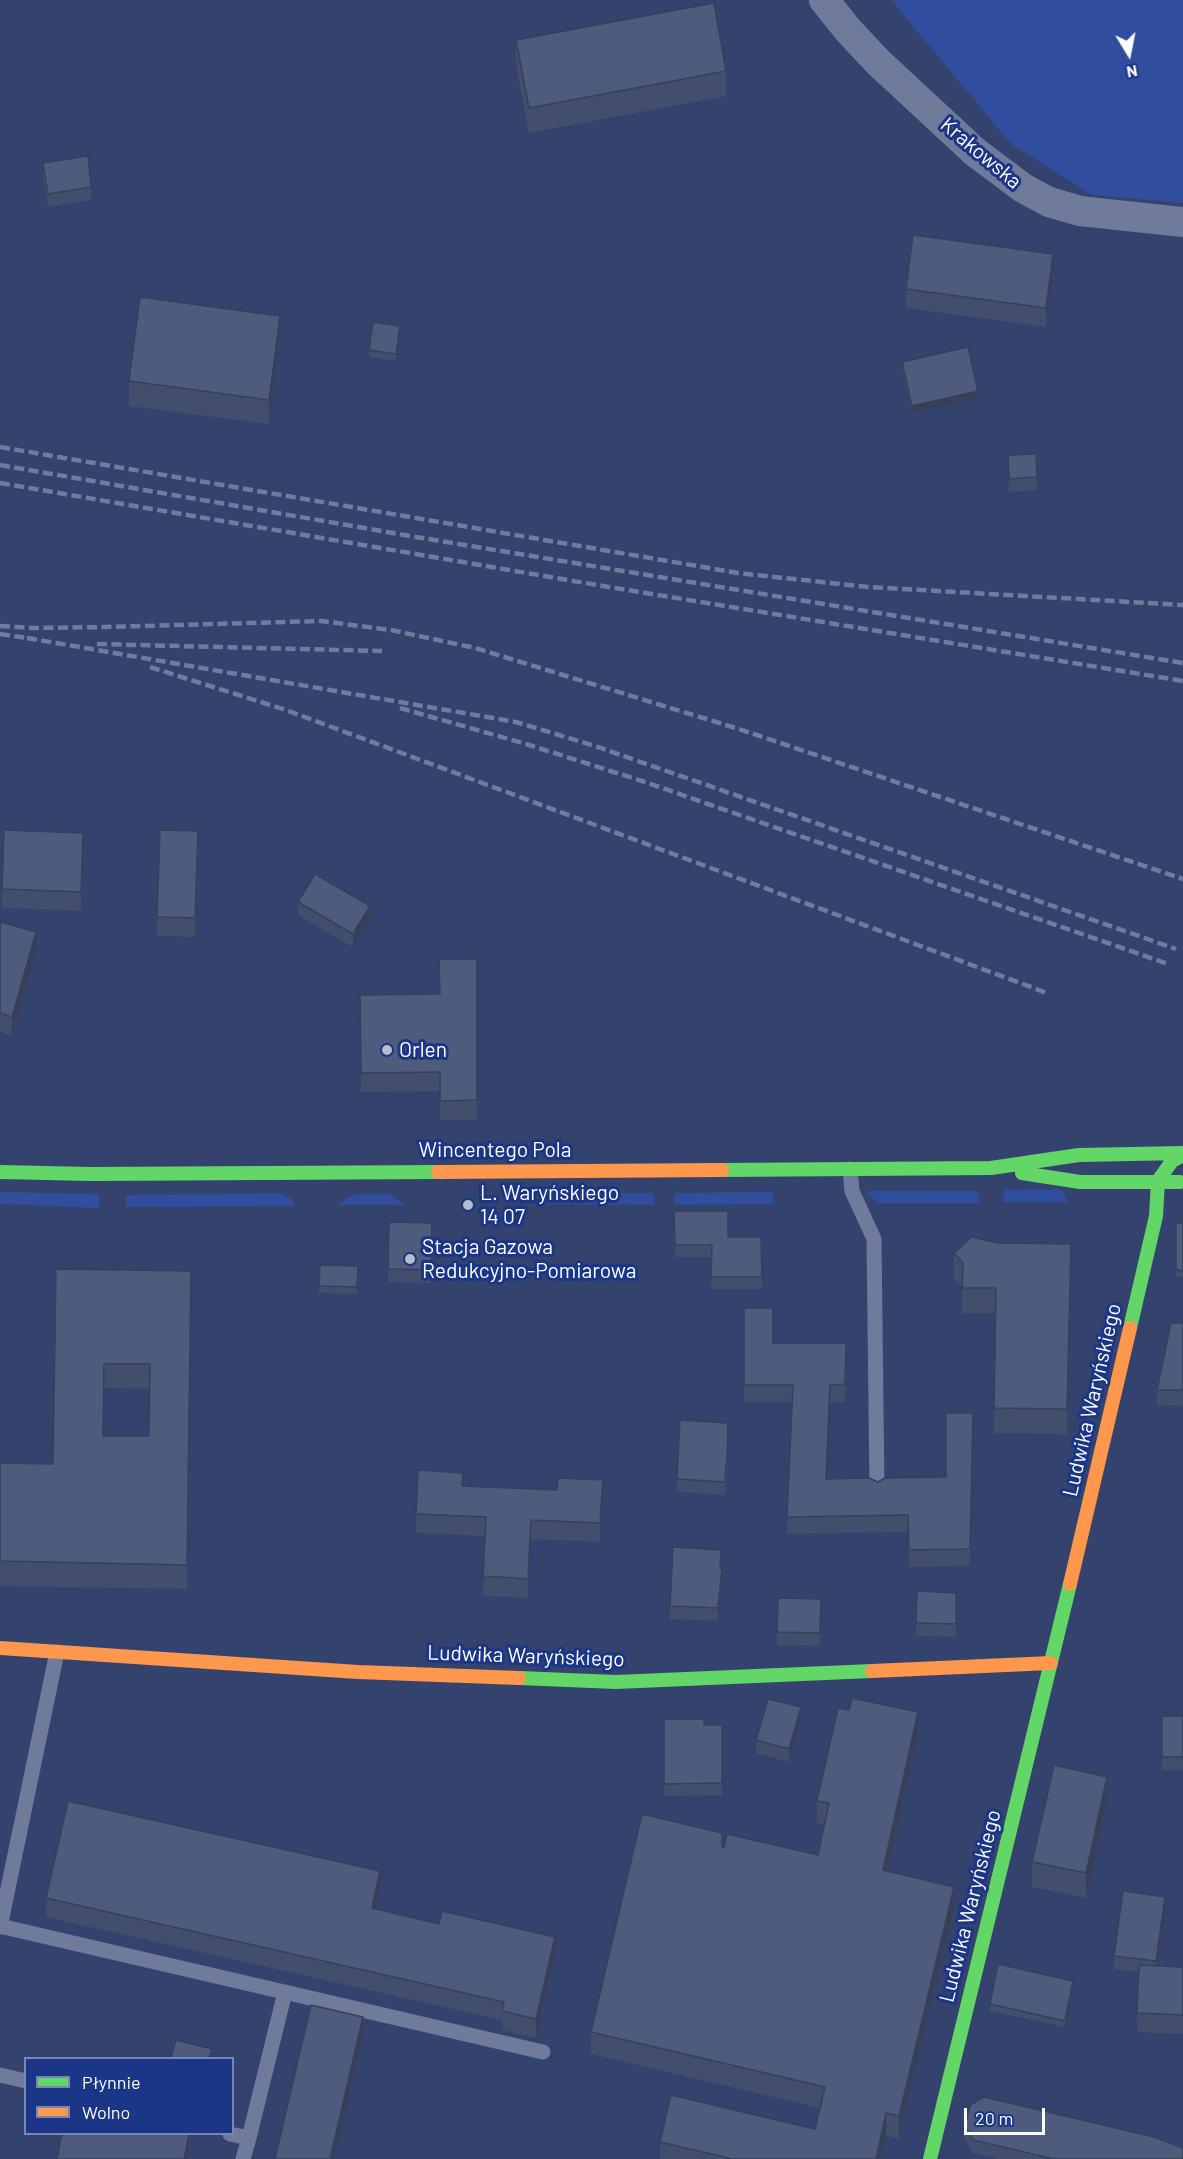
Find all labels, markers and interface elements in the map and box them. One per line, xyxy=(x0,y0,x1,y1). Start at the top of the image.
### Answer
north arrow xyxy=(1099,24,1159,84)
text: N xyxy=(1125,62,1139,82)
street label: Krakowska xyxy=(935,112,1027,194)
place label: Orlen xyxy=(399,1037,447,1063)
marker: Orlen xyxy=(380,1043,394,1057)
street label: Wincentego Pola xyxy=(419,1137,571,1163)
place label: L. Waryńskiego 14 07 xyxy=(480,1180,619,1230)
marker: L. Waryńskiego 14 07 xyxy=(461,1198,475,1212)
place label: Stacja Gazowa Redukcyjno-Pomiarowa xyxy=(422,1234,637,1284)
marker: Stacja Gazowa Redukcyjno-Pomiarowa xyxy=(403,1252,417,1266)
street label: Ludwika Waryńskiego xyxy=(1057,1301,1127,1499)
street label: Ludwika Waryńskiego xyxy=(427,1640,625,1672)
street label: Ludwika Waryńskiego xyxy=(934,1807,1006,2005)
legend xyxy=(24,2057,234,2135)
text: Płynnie xyxy=(82,2071,141,2093)
scale bar xyxy=(967,2096,1048,2134)
text: Wolno xyxy=(82,2101,130,2123)
text: 20 m xyxy=(975,2107,1013,2129)

